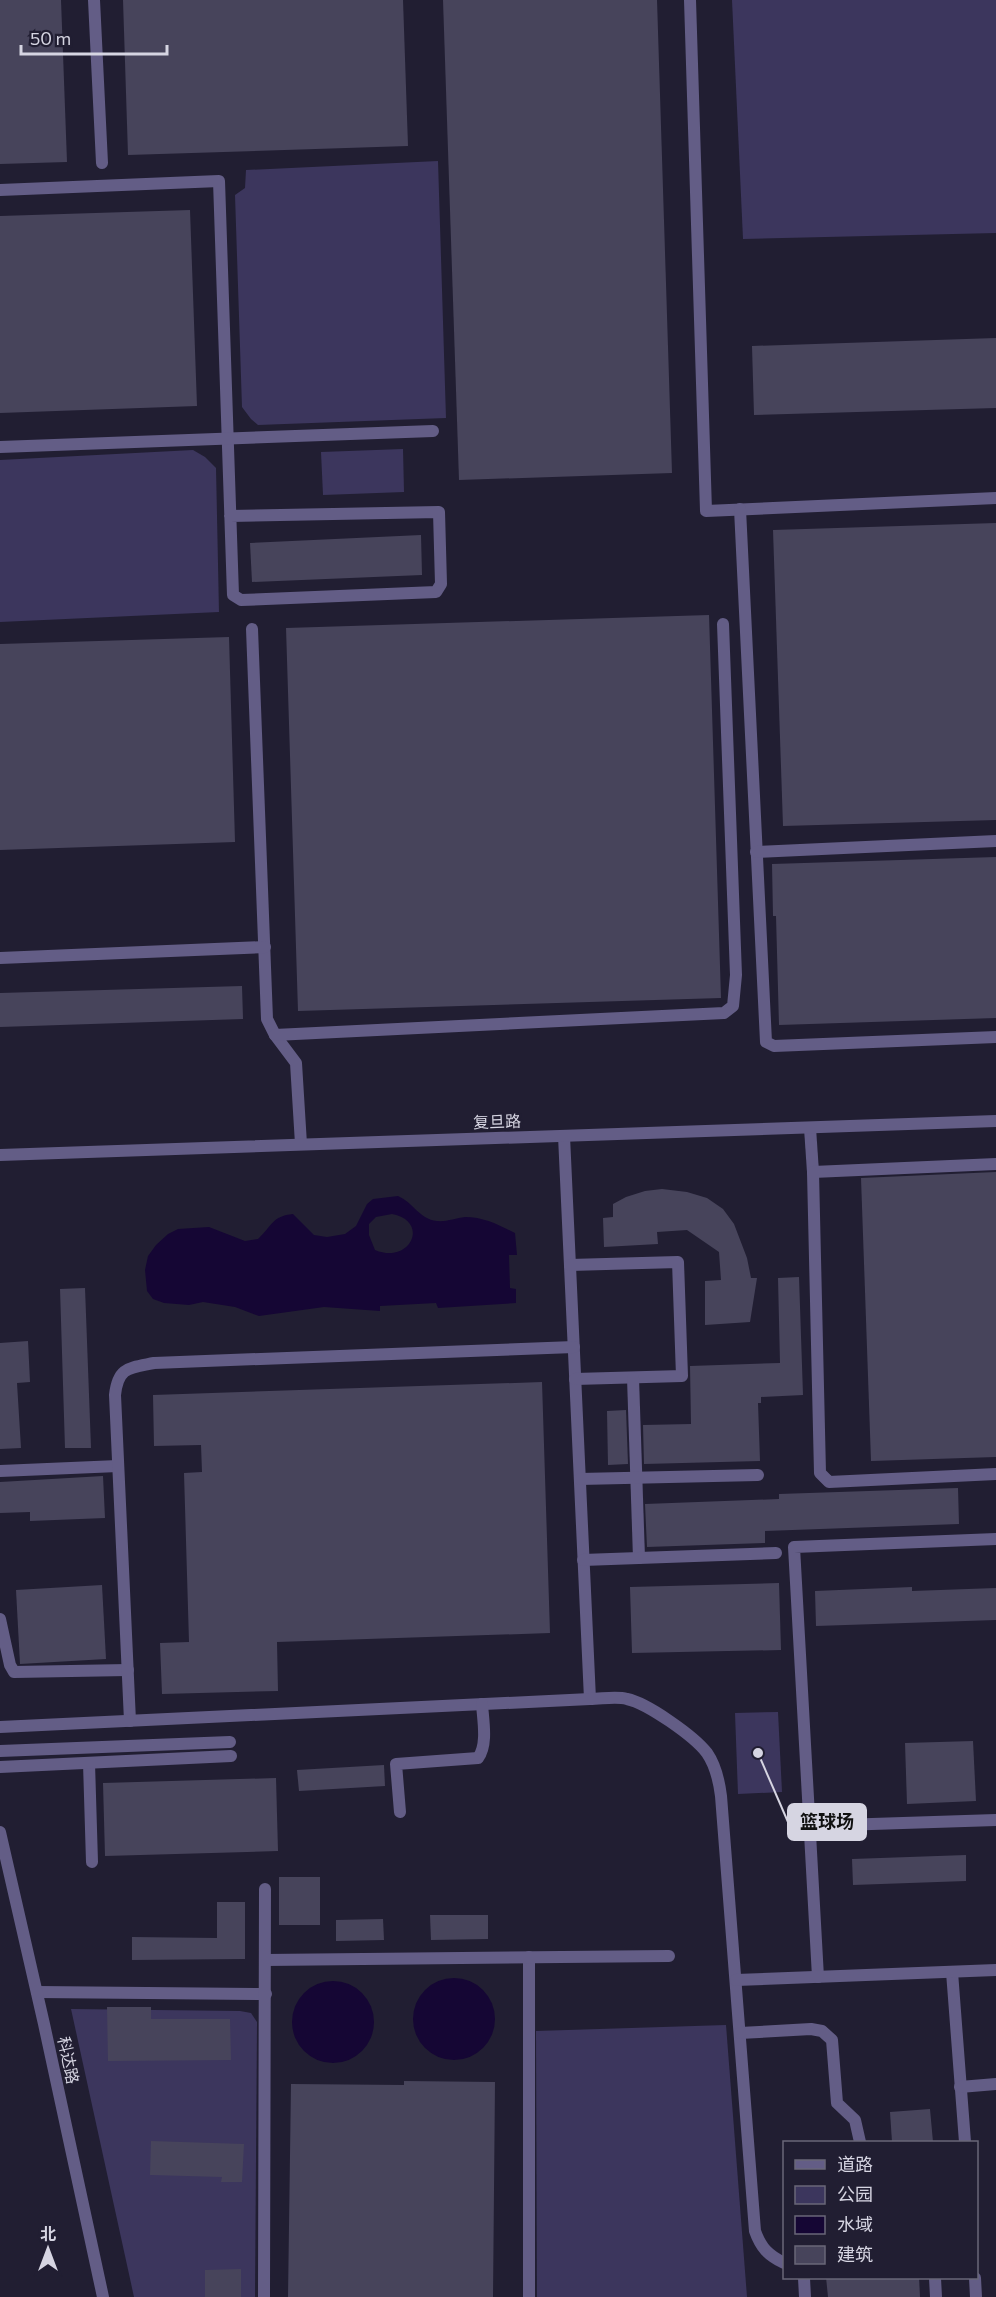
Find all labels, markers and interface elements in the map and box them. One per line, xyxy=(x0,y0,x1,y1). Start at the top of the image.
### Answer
scale bar xyxy=(21,18,166,56)
text: 50 m xyxy=(30,27,71,49)
street label: 复旦路 xyxy=(473,1111,521,1131)
callout: 篮球场 xyxy=(788,1804,866,1840)
text: 篮球场 xyxy=(800,1810,854,1832)
street label: 科达路 xyxy=(55,2035,83,2085)
legend xyxy=(783,2141,978,2279)
text: 道路 xyxy=(837,2153,873,2175)
text: 公园 xyxy=(837,2183,873,2205)
text: 水域 xyxy=(837,2213,873,2235)
north arrow xyxy=(18,2219,78,2279)
text: 北 xyxy=(40,2224,56,2243)
text: 建筑 xyxy=(837,2243,873,2265)

